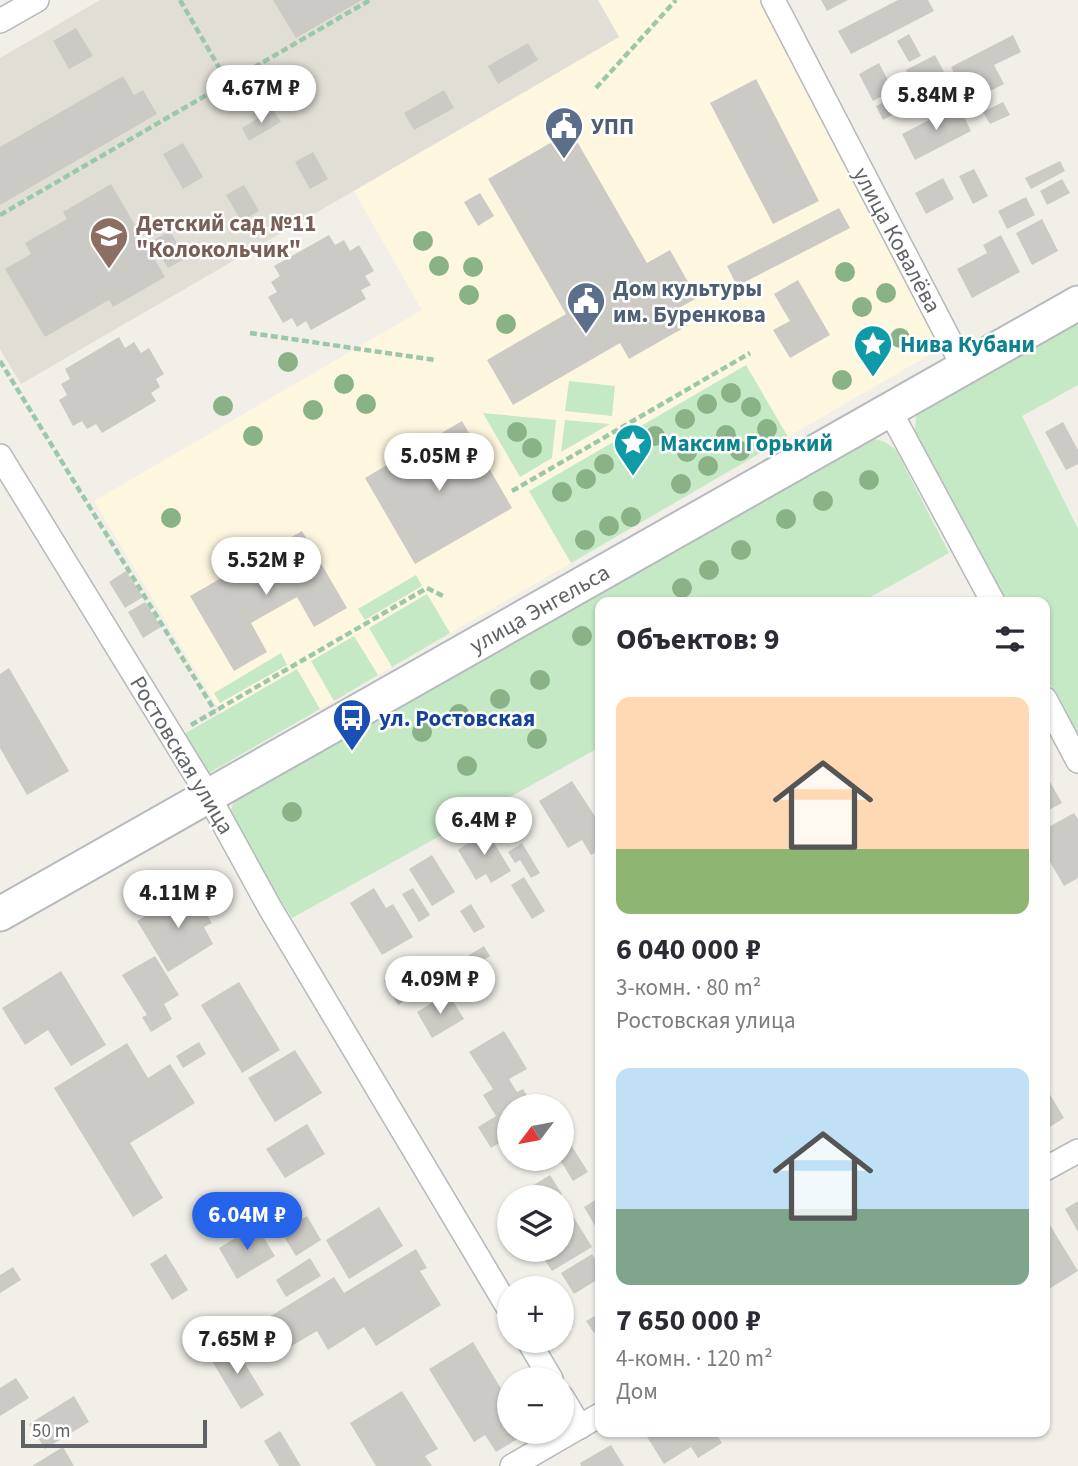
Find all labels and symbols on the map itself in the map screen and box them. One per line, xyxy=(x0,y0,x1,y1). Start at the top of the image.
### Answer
pin: 4.67M ₽ xyxy=(196,66,326,125)
pin: 5.84M ₽ xyxy=(871,72,1001,132)
public building icon: УПП xyxy=(543,105,585,160)
place label: УПП xyxy=(591,110,634,143)
street label: улица Ковалёва xyxy=(845,161,949,319)
place label: Детский сад №11 "Колокольчик" xyxy=(136,207,316,266)
school or university icon: Детский сад №11 "Колокольчик" xyxy=(88,215,130,270)
place label: Дом культуры им. Буренкова xyxy=(613,272,766,331)
public building icon: Дом культуры им. Буренкова xyxy=(565,280,607,335)
place icon: Нива Кубани xyxy=(852,323,894,378)
place label: Нива Кубани xyxy=(900,328,1035,361)
place icon: Максим Горький xyxy=(612,422,654,477)
place label: Максим Горький xyxy=(660,427,833,460)
pin: 5.05M ₽ xyxy=(374,434,504,493)
pin: 5.52M ₽ xyxy=(201,538,331,597)
street label: улица Энгельса xyxy=(463,555,616,661)
street label: Ростовская улица xyxy=(122,670,242,840)
bus stop icon: ул. Ростовская xyxy=(331,697,373,752)
place label: ул. Ростовская xyxy=(379,702,535,735)
pin: 6.4M ₽ xyxy=(427,798,541,857)
pin: 4.11M ₽ xyxy=(113,870,243,930)
pin: 4.09M ₽ xyxy=(375,956,505,1016)
north arrow xyxy=(497,1094,574,1171)
pin: 6.04M ₽ xyxy=(182,1192,312,1252)
pin: 7.65M ₽ xyxy=(172,1316,302,1376)
scale bar xyxy=(21,1417,206,1449)

